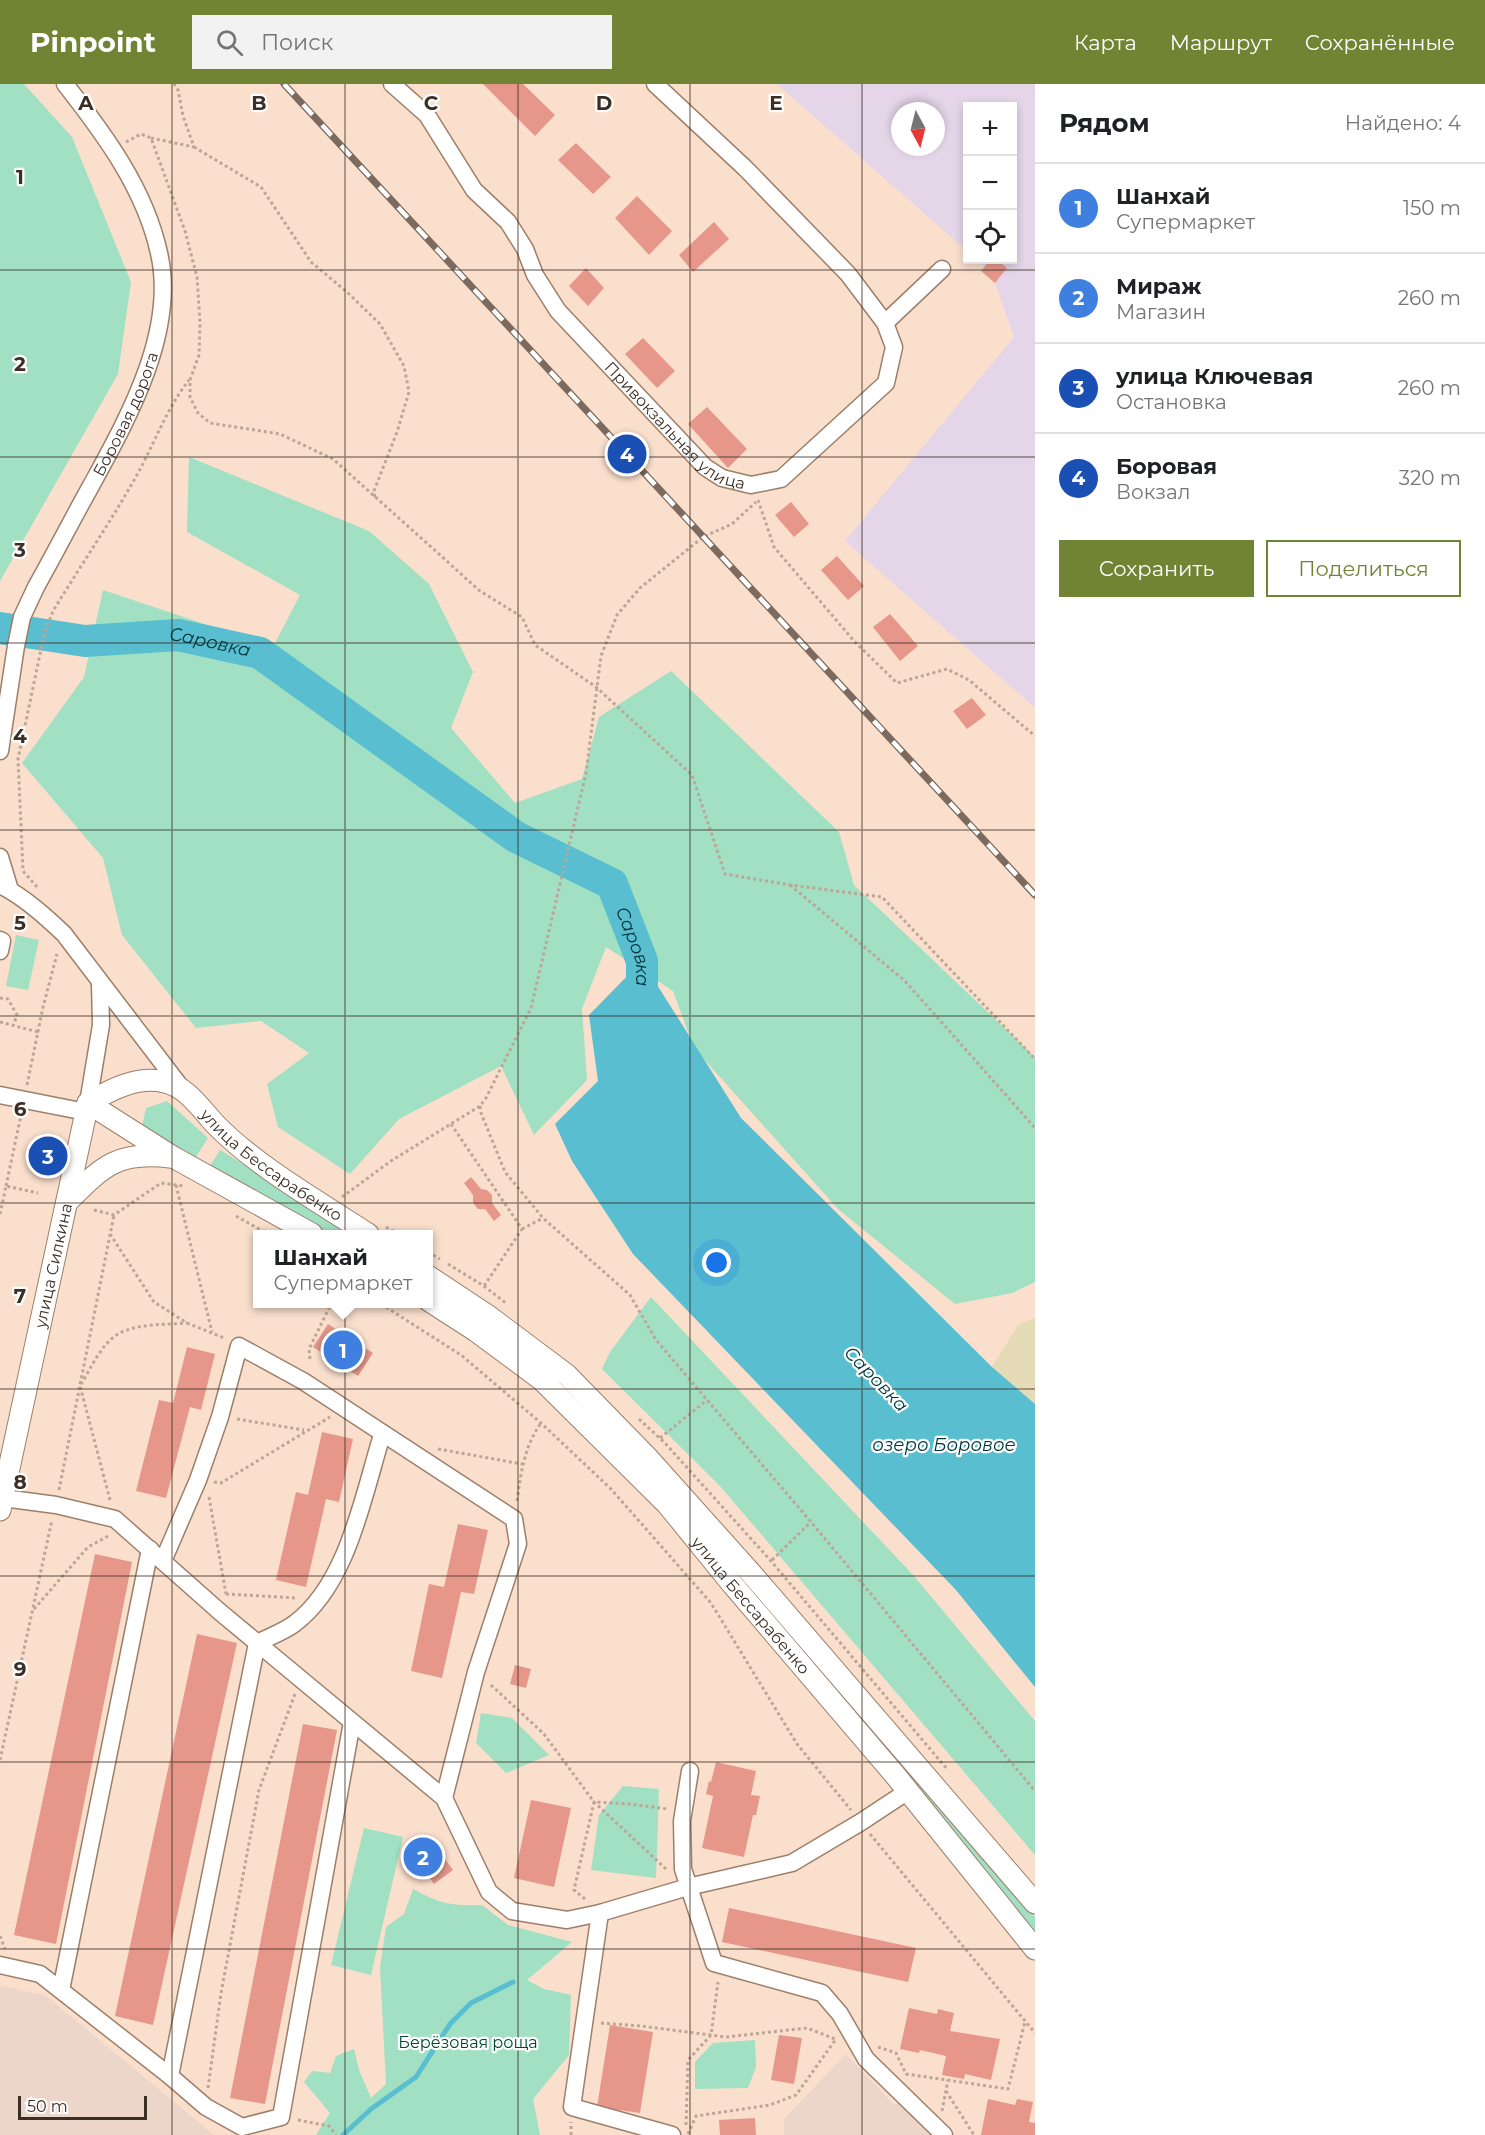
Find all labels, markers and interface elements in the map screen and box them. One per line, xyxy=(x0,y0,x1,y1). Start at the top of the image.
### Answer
search box xyxy=(192,15,612,69)
text: Pinpoint xyxy=(30,25,156,59)
icon: search xyxy=(213,26,246,59)
text: Поиск xyxy=(261,29,333,56)
text: Карта xyxy=(1074,30,1137,55)
text: Маршрут xyxy=(1170,30,1272,55)
text: Сохранённые xyxy=(1305,30,1455,55)
text: A xyxy=(77,91,94,115)
text: B xyxy=(251,91,267,115)
text: C xyxy=(424,91,439,115)
text: D xyxy=(596,91,612,115)
text: E xyxy=(769,91,783,115)
north arrow xyxy=(891,102,945,156)
map controls xyxy=(963,102,1017,264)
button: + xyxy=(963,102,1017,156)
text: Рядом xyxy=(1059,107,1150,139)
text: Найдено: 4 xyxy=(1345,111,1461,135)
button: − xyxy=(963,156,1017,210)
text: 1 xyxy=(16,165,24,189)
text: Шанхай xyxy=(1116,183,1210,210)
text: 1 xyxy=(1075,196,1082,220)
text: 150 m xyxy=(1403,196,1461,220)
button: locate xyxy=(963,210,1017,264)
text: Супермаркет xyxy=(1116,210,1255,234)
text: Мираж xyxy=(1116,273,1201,300)
text: 2 xyxy=(1073,286,1084,310)
text: 260 m xyxy=(1398,286,1461,310)
text: Магазин xyxy=(1116,300,1206,324)
street label: Боровая дорога xyxy=(89,350,162,480)
text: 2 xyxy=(14,352,26,376)
street label: Привокзальная улица xyxy=(601,357,747,493)
text: улица Ключевая xyxy=(1116,363,1313,390)
text: 3 xyxy=(1073,376,1084,400)
text: 260 m xyxy=(1398,376,1461,400)
text: Остановка xyxy=(1116,390,1227,414)
pin: 4 xyxy=(608,432,646,476)
text: Боровая xyxy=(1116,453,1217,480)
text: 4 xyxy=(1072,466,1085,490)
text: 320 m xyxy=(1399,466,1461,490)
text: Вокзал xyxy=(1116,480,1190,504)
text: 3 xyxy=(13,538,26,562)
button: Сохранить xyxy=(1059,540,1254,597)
button: Поделиться xyxy=(1266,540,1461,597)
water label: Саровка xyxy=(169,624,253,662)
text: 4 xyxy=(13,724,27,748)
water label: Саровка xyxy=(611,904,653,986)
text: 5 xyxy=(14,911,26,935)
text: 6 xyxy=(14,1097,27,1121)
street label: улица Бессарабенко xyxy=(196,1104,346,1225)
pin: 3 xyxy=(28,1134,68,1178)
street label: улица Силкина xyxy=(30,1201,76,1331)
popup xyxy=(253,1230,433,1308)
text: Шанхай xyxy=(274,1244,368,1271)
your location xyxy=(702,1248,731,1277)
text: Супермаркет xyxy=(274,1271,412,1295)
text: 7 xyxy=(14,1284,26,1308)
pin: 1 xyxy=(324,1328,362,1372)
water label: Саровка xyxy=(839,1342,913,1416)
water label: озеро Боровое xyxy=(872,1434,1016,1456)
text: 8 xyxy=(13,1470,27,1494)
street label: улица Бессарабенко xyxy=(687,1532,814,1678)
text: 9 xyxy=(14,1657,26,1681)
pin: 2 xyxy=(404,1834,442,1880)
park label: Берёзовая роща xyxy=(398,2033,538,2052)
scale bar xyxy=(18,2093,147,2120)
text: 50 m xyxy=(27,2097,68,2116)

